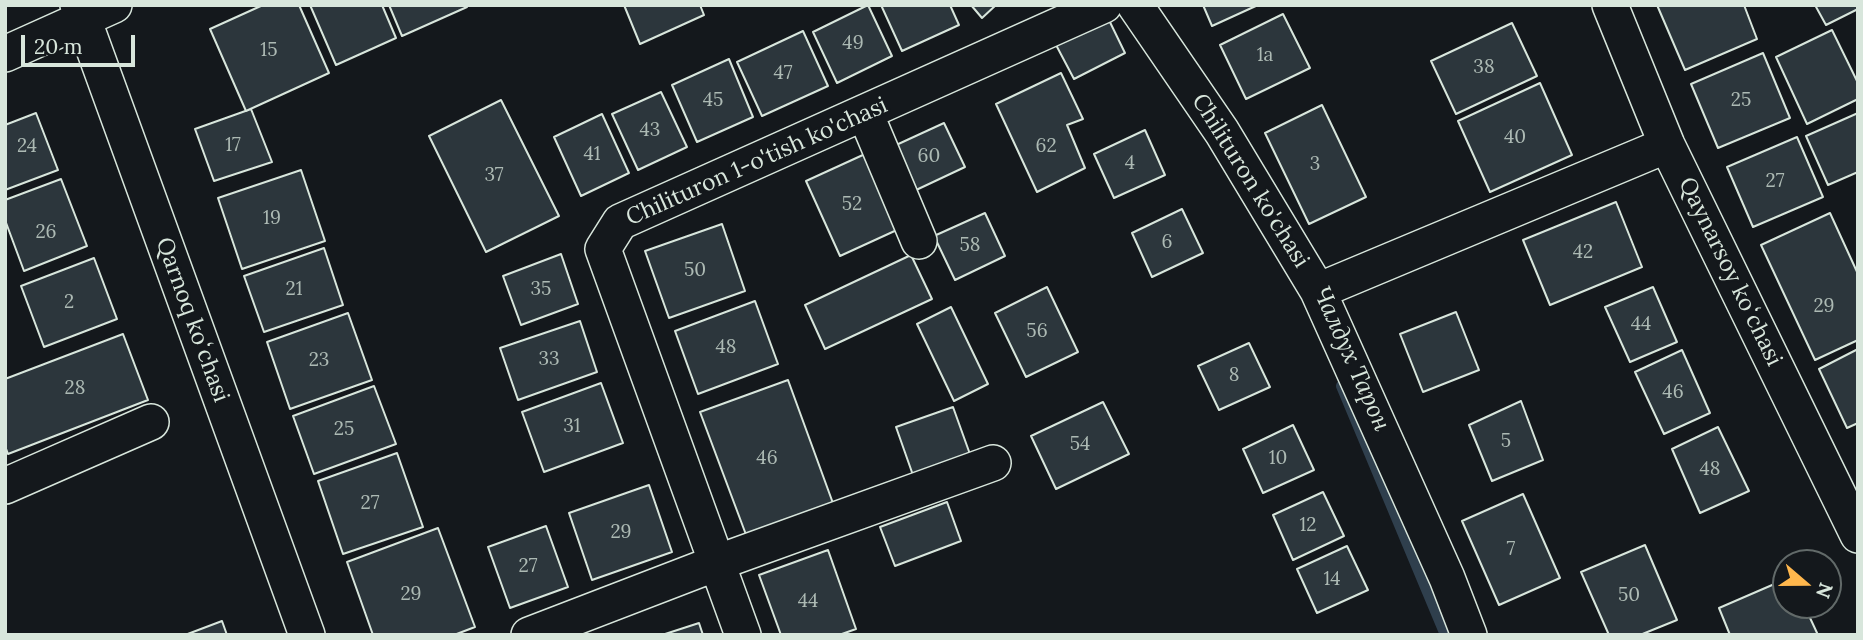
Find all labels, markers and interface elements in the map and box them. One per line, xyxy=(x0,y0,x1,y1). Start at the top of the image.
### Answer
scale bar xyxy=(24,21,138,65)
text: 20 m xyxy=(34,33,83,60)
house number: 49 xyxy=(842,33,864,55)
house number: 15 xyxy=(260,40,278,62)
house number: 1a xyxy=(1257,45,1273,67)
house number: 38 xyxy=(1473,57,1495,79)
house number: 47 xyxy=(773,63,793,85)
street label: Chilituron ko'chasi xyxy=(1185,89,1315,273)
house number: 45 xyxy=(703,90,723,112)
house number: 25 xyxy=(1731,90,1751,112)
street label: Chilituron 1-o'tish ko'chasi xyxy=(622,92,892,232)
house number: 43 xyxy=(640,120,660,142)
house number: 40 xyxy=(1504,127,1526,149)
house number: 17 xyxy=(225,135,241,157)
house number: 24 xyxy=(17,136,37,158)
house number: 62 xyxy=(1035,136,1057,158)
house number: 41 xyxy=(583,144,601,166)
house number: 60 xyxy=(918,146,940,168)
house number: 4 xyxy=(1125,153,1135,175)
house number: 3 xyxy=(1310,154,1320,176)
house number: 37 xyxy=(485,165,503,187)
house number: 27 xyxy=(1766,171,1784,193)
street label: Qaynarsoy koʻchasi xyxy=(1672,173,1788,371)
house number: 52 xyxy=(842,194,862,216)
house number: 19 xyxy=(263,208,281,230)
house number: 26 xyxy=(35,222,57,244)
house number: 6 xyxy=(1162,232,1172,254)
street label: Qarnoq koʻchasi xyxy=(149,234,235,406)
house number: 58 xyxy=(959,235,981,257)
house number: 42 xyxy=(1573,242,1593,264)
house number: 50 xyxy=(684,260,706,282)
house number: 21 xyxy=(285,279,303,301)
house number: 35 xyxy=(531,279,551,301)
water label: Чалдух Тарон xyxy=(1306,282,1396,436)
house number: 2 xyxy=(64,292,74,314)
house number: 29 xyxy=(1813,296,1835,318)
house number: 44 xyxy=(1631,314,1651,336)
house number: 56 xyxy=(1026,321,1048,343)
house number: 48 xyxy=(716,337,736,359)
house number: 33 xyxy=(538,349,560,371)
house number: 23 xyxy=(309,350,329,372)
house number: 8 xyxy=(1229,365,1239,387)
house number: 28 xyxy=(65,378,85,400)
house number: 46 xyxy=(1662,382,1684,404)
house number: 31 xyxy=(563,416,581,438)
house number: 25 xyxy=(334,419,354,441)
house number: 5 xyxy=(1501,431,1511,453)
house number: 54 xyxy=(1070,434,1090,456)
house number: 46 xyxy=(756,448,778,470)
house number: 10 xyxy=(1269,448,1287,470)
house number: 48 xyxy=(1700,459,1720,481)
house number: 27 xyxy=(361,493,379,515)
house number: 12 xyxy=(1299,515,1317,537)
house number: 29 xyxy=(610,522,632,544)
house number: 7 xyxy=(1507,539,1515,561)
north arrow xyxy=(1772,549,1842,619)
house number: 27 xyxy=(519,556,537,578)
house number: 14 xyxy=(1323,569,1341,591)
text: N xyxy=(1811,579,1839,602)
house number: 29 xyxy=(400,584,422,606)
house number: 50 xyxy=(1618,585,1640,607)
house number: 44 xyxy=(798,591,818,613)

